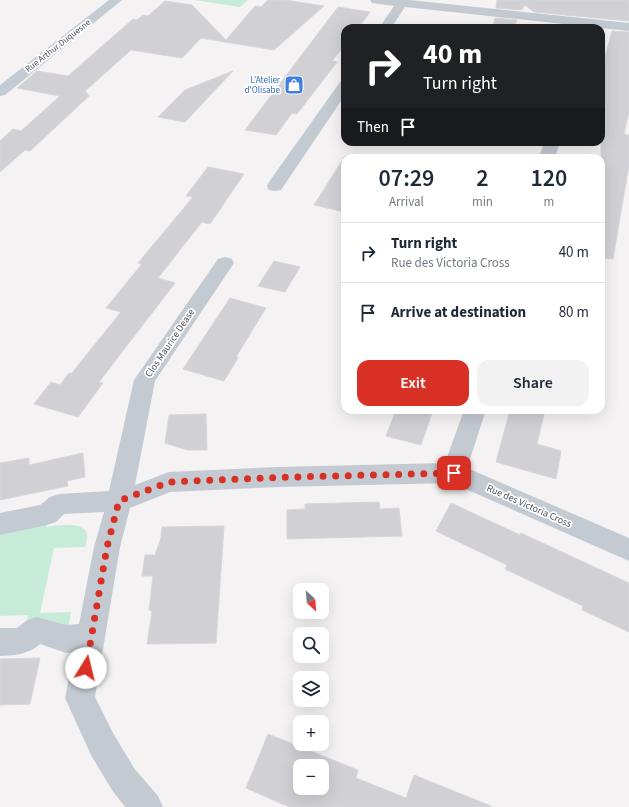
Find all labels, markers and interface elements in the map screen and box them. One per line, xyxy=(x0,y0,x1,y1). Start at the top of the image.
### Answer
street label: Rue Arthur Duquesne xyxy=(22,16,94,76)
text: 40 m xyxy=(423,34,482,74)
icon: right xyxy=(357,40,409,92)
text: Turn right xyxy=(423,71,497,96)
place label: L'Atelier d'Olisabe xyxy=(245,74,281,97)
shop icon: L'Atelier d'Olisabe xyxy=(283,74,305,96)
icon: arrive xyxy=(397,116,419,138)
text: Then xyxy=(357,117,389,138)
text: 07:29 xyxy=(379,161,434,196)
text: 2 xyxy=(476,161,489,196)
text: 120 xyxy=(531,161,567,196)
text: Arrival xyxy=(389,193,424,211)
text: min xyxy=(472,193,493,211)
text: m xyxy=(544,193,554,211)
text: Turn right xyxy=(391,233,457,254)
icon: right xyxy=(357,242,379,264)
text: 40 m xyxy=(559,242,589,263)
text: Rue des Victoria Cross xyxy=(391,254,510,272)
icon: arrive xyxy=(357,302,379,324)
text: Arrive at destination xyxy=(391,302,526,323)
text: 80 m xyxy=(559,302,589,323)
street label: Clos Maurice Dease xyxy=(142,306,198,380)
button: Exit xyxy=(357,360,469,406)
button: Share xyxy=(477,360,589,406)
pin xyxy=(437,456,471,490)
icon: arrive xyxy=(443,462,465,484)
street label: Rue des Victoria Cross xyxy=(484,481,574,531)
north arrow xyxy=(293,583,329,619)
map controls xyxy=(293,583,329,795)
button: search xyxy=(293,627,329,663)
position arrow xyxy=(65,647,107,689)
button: layers xyxy=(293,671,329,707)
button: + xyxy=(293,715,329,751)
button: − xyxy=(293,759,329,795)

